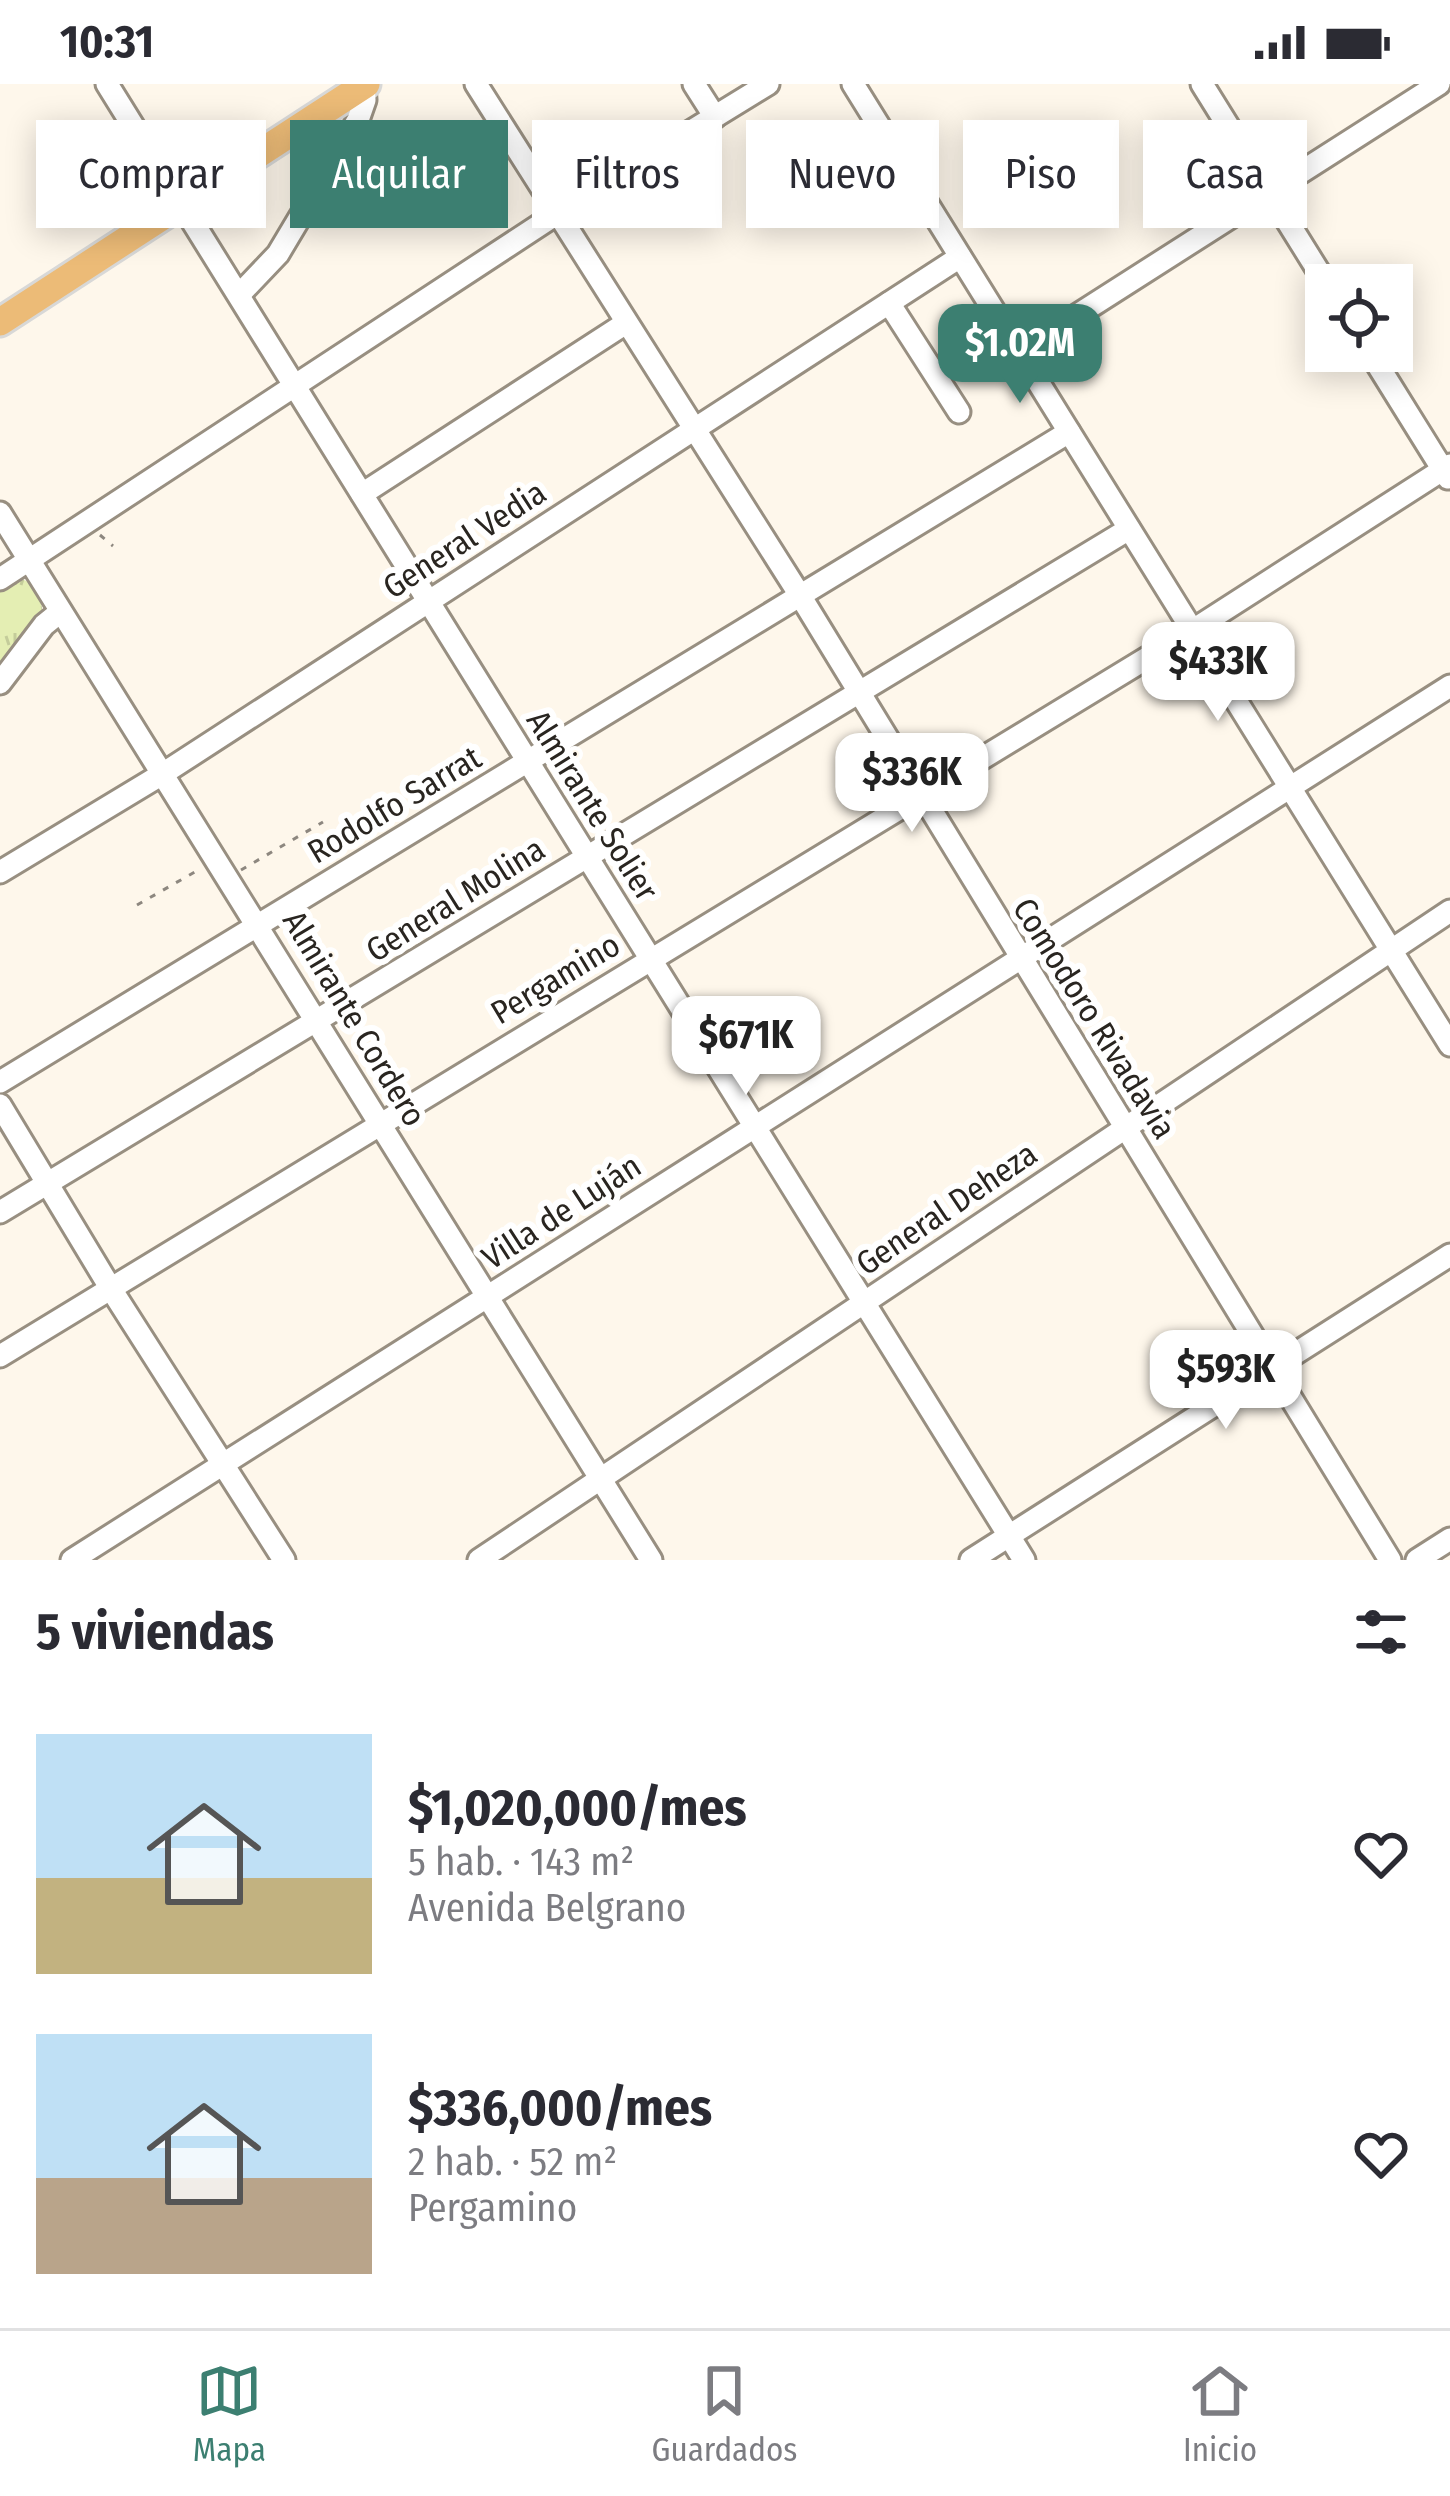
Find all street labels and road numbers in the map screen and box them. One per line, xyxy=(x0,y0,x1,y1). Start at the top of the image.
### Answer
street label: General Vedia xyxy=(376,472,553,607)
street label: Almirante Solier xyxy=(518,703,667,908)
street label: Rodolfo Sarrat xyxy=(301,737,489,872)
street label: General Molina xyxy=(359,829,552,971)
street label: Comodoro Rivadavia xyxy=(1004,891,1184,1146)
street label: Almirante Cordero xyxy=(274,904,434,1133)
street label: Pergamino xyxy=(484,925,627,1033)
street label: General Deheza xyxy=(849,1134,1045,1284)
street label: Villa de Luján xyxy=(475,1146,648,1278)

